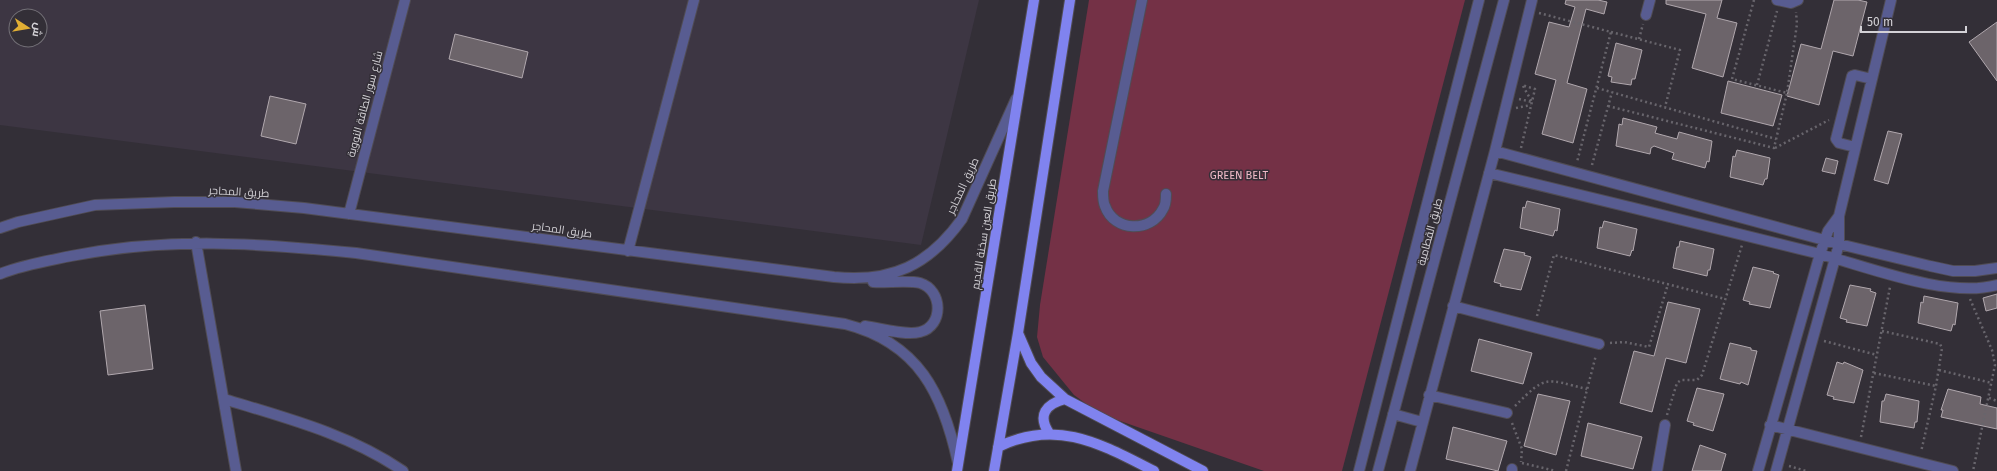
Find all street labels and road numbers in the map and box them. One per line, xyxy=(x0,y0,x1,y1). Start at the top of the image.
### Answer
street label: شارع سور الطاقة النووية xyxy=(345,49,386,159)
street label: طريق المحاجر xyxy=(944,156,982,217)
street label: طريق العين سخنة القديم xyxy=(969,178,1000,291)
street label: طريق المحاجر xyxy=(207,184,270,200)
street label: طريق القطامية xyxy=(1415,197,1445,267)
street label: طريق المحاجر xyxy=(530,219,593,241)

